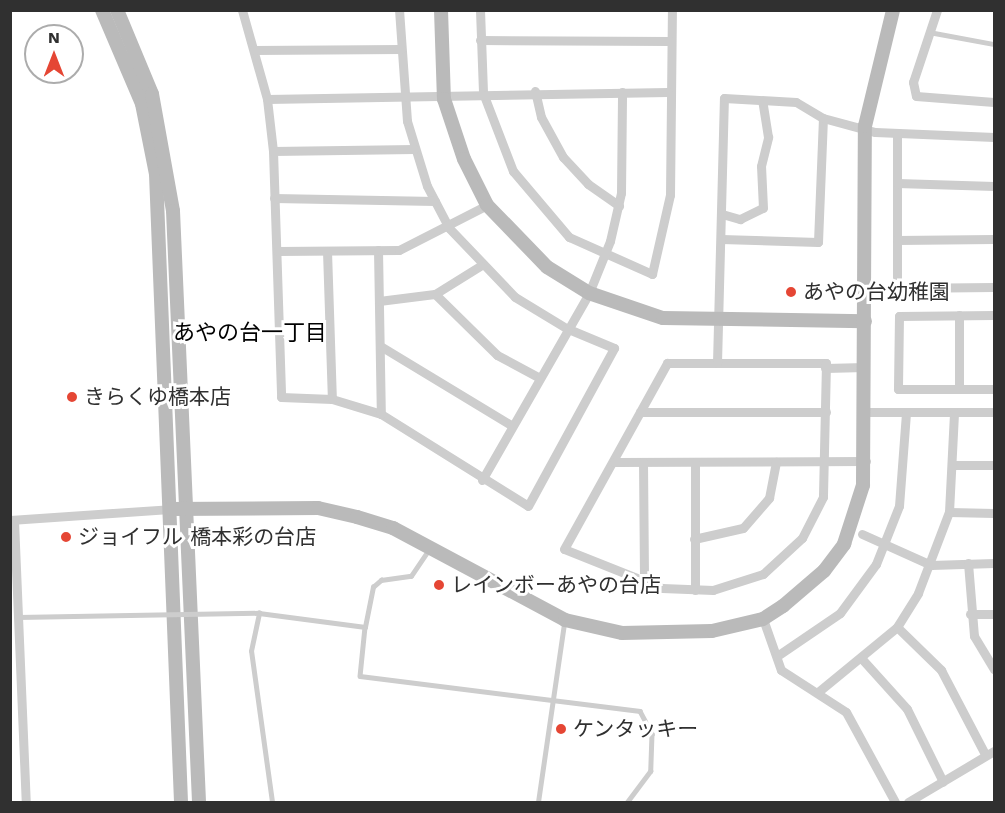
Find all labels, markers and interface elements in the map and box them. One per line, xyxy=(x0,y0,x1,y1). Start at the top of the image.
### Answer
north arrow xyxy=(24,24,84,84)
text: N xyxy=(48,28,60,47)
place label: あやの台幼稚園 xyxy=(803,279,950,305)
marker: あやの台幼稚園 xyxy=(784,285,798,299)
district label: あやの台一丁目 xyxy=(173,320,327,346)
place label: きらくゆ橋本店 xyxy=(84,384,231,410)
marker: きらくゆ橋本店 xyxy=(65,390,79,404)
place label: ジョイフル 橋本彩の台店 xyxy=(78,524,316,550)
marker: ジョイフル 橋本彩の台店 xyxy=(59,530,73,544)
place label: レインボーあやの台店 xyxy=(451,572,661,598)
marker: レインボーあやの台店 xyxy=(432,578,446,592)
place label: ケンタッキー xyxy=(573,716,699,742)
marker: ケンタッキー xyxy=(554,722,568,736)

